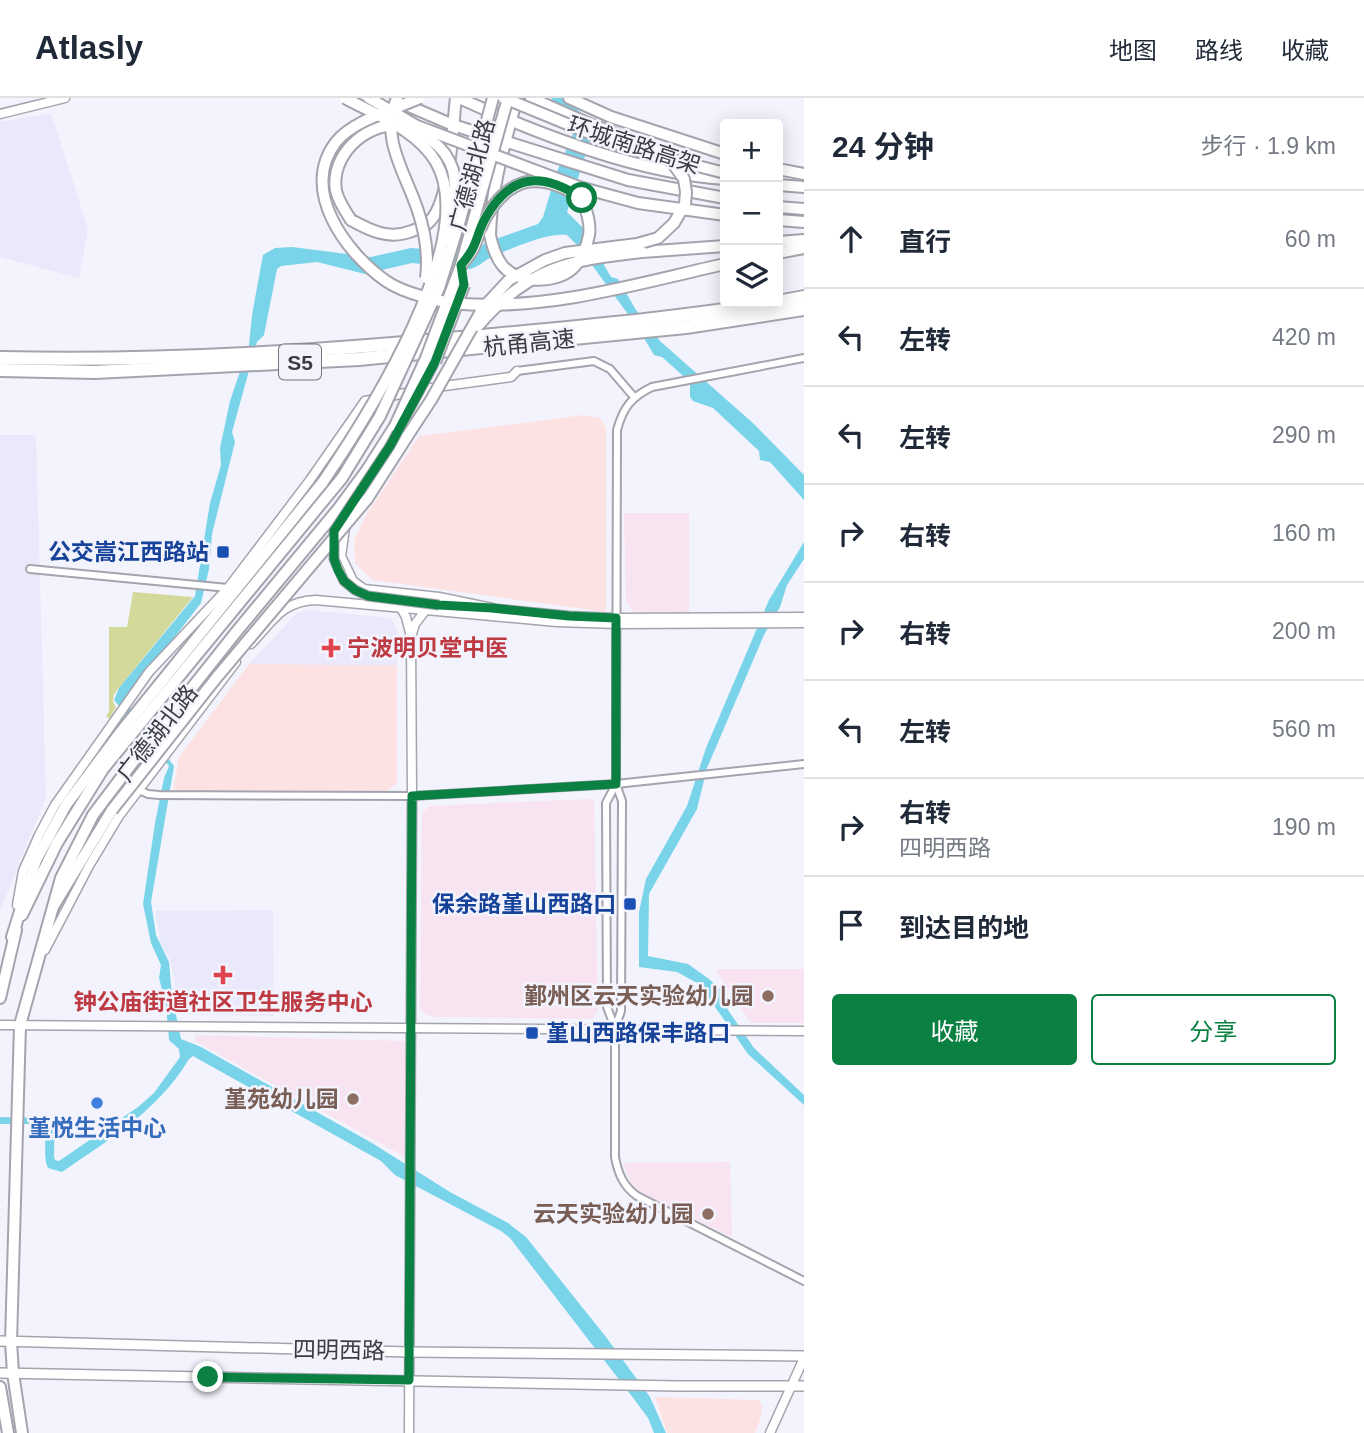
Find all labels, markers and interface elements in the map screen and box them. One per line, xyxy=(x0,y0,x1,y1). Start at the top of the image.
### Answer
text: Atlasly xyxy=(35,29,143,66)
text: 地图 xyxy=(1109,37,1157,64)
text: 路线 xyxy=(1195,37,1243,64)
text: 收藏 xyxy=(1281,37,1329,64)
street label: 环城南路高架 xyxy=(564,111,704,179)
street label: 广德湖北路 xyxy=(445,116,499,234)
map controls xyxy=(720,119,783,308)
button: + xyxy=(720,119,783,182)
text: 24 分钟 xyxy=(832,130,934,163)
text: 步行 · 1.9 km xyxy=(1201,133,1336,159)
route start xyxy=(566,182,597,213)
button: − xyxy=(720,182,783,245)
icon: ahead xyxy=(832,220,870,258)
text: 60 m xyxy=(1285,226,1336,252)
text: 直行 xyxy=(899,227,951,257)
button: layers xyxy=(720,245,783,308)
icon: left xyxy=(832,318,870,356)
text: 420 m xyxy=(1272,324,1336,350)
street label: 杭甬高速 xyxy=(482,325,576,361)
text: 左转 xyxy=(899,325,951,355)
road number: S5 xyxy=(279,344,321,380)
icon: left xyxy=(832,416,870,454)
text: 290 m xyxy=(1272,422,1336,448)
text: 左转 xyxy=(899,423,951,453)
icon: right xyxy=(832,514,870,552)
text: 160 m xyxy=(1272,520,1336,546)
text: 右转 xyxy=(899,521,951,551)
place label: 公交嵩江西路站 xyxy=(48,539,209,565)
marker: 公交嵩江西路站 xyxy=(215,544,231,560)
icon: right xyxy=(832,612,870,650)
text: 200 m xyxy=(1272,618,1336,644)
text: 右转 xyxy=(899,619,951,649)
place label: 宁波明贝堂中医 xyxy=(347,635,508,661)
marker: 宁波明贝堂中医 xyxy=(321,638,341,658)
street label: 广德湖北路 xyxy=(111,680,203,786)
icon: left xyxy=(832,710,870,748)
text: 560 m xyxy=(1272,716,1336,742)
text: 左转 xyxy=(899,717,951,747)
text: 右转 xyxy=(899,798,951,828)
icon: right xyxy=(832,808,870,846)
text: 190 m xyxy=(1272,814,1336,840)
text: 四明西路 xyxy=(899,835,991,861)
place label: 保余路堇山西路口 xyxy=(432,891,616,917)
marker: 保余路堇山西路口 xyxy=(622,896,638,912)
icon: arrive xyxy=(832,906,870,944)
text: 到达目的地 xyxy=(899,913,1029,943)
marker: 钟公庙街道社区卫生服务中心 xyxy=(213,965,233,985)
place label: 鄞州区云天实验幼儿园 xyxy=(524,983,754,1009)
marker: 鄞州区云天实验幼儿园 xyxy=(760,988,776,1004)
place label: 钟公庙街道社区卫生服务中心 xyxy=(74,989,373,1015)
button: 收藏 xyxy=(832,994,1077,1065)
button: 分享 xyxy=(1091,994,1336,1065)
place label: 堇山西路保丰路口 xyxy=(546,1020,730,1046)
marker: 堇山西路保丰路口 xyxy=(524,1025,540,1041)
place label: 堇苑幼儿园 xyxy=(224,1086,339,1112)
marker: 堇苑幼儿园 xyxy=(345,1091,361,1107)
marker: 堇悦生活中心 xyxy=(89,1095,105,1111)
place label: 堇悦生活中心 xyxy=(28,1115,166,1141)
place label: 云天实验幼儿园 xyxy=(533,1201,694,1227)
marker: 云天实验幼儿园 xyxy=(700,1206,716,1222)
street label: 四明西路 xyxy=(293,1336,385,1364)
route end xyxy=(192,1361,223,1392)

